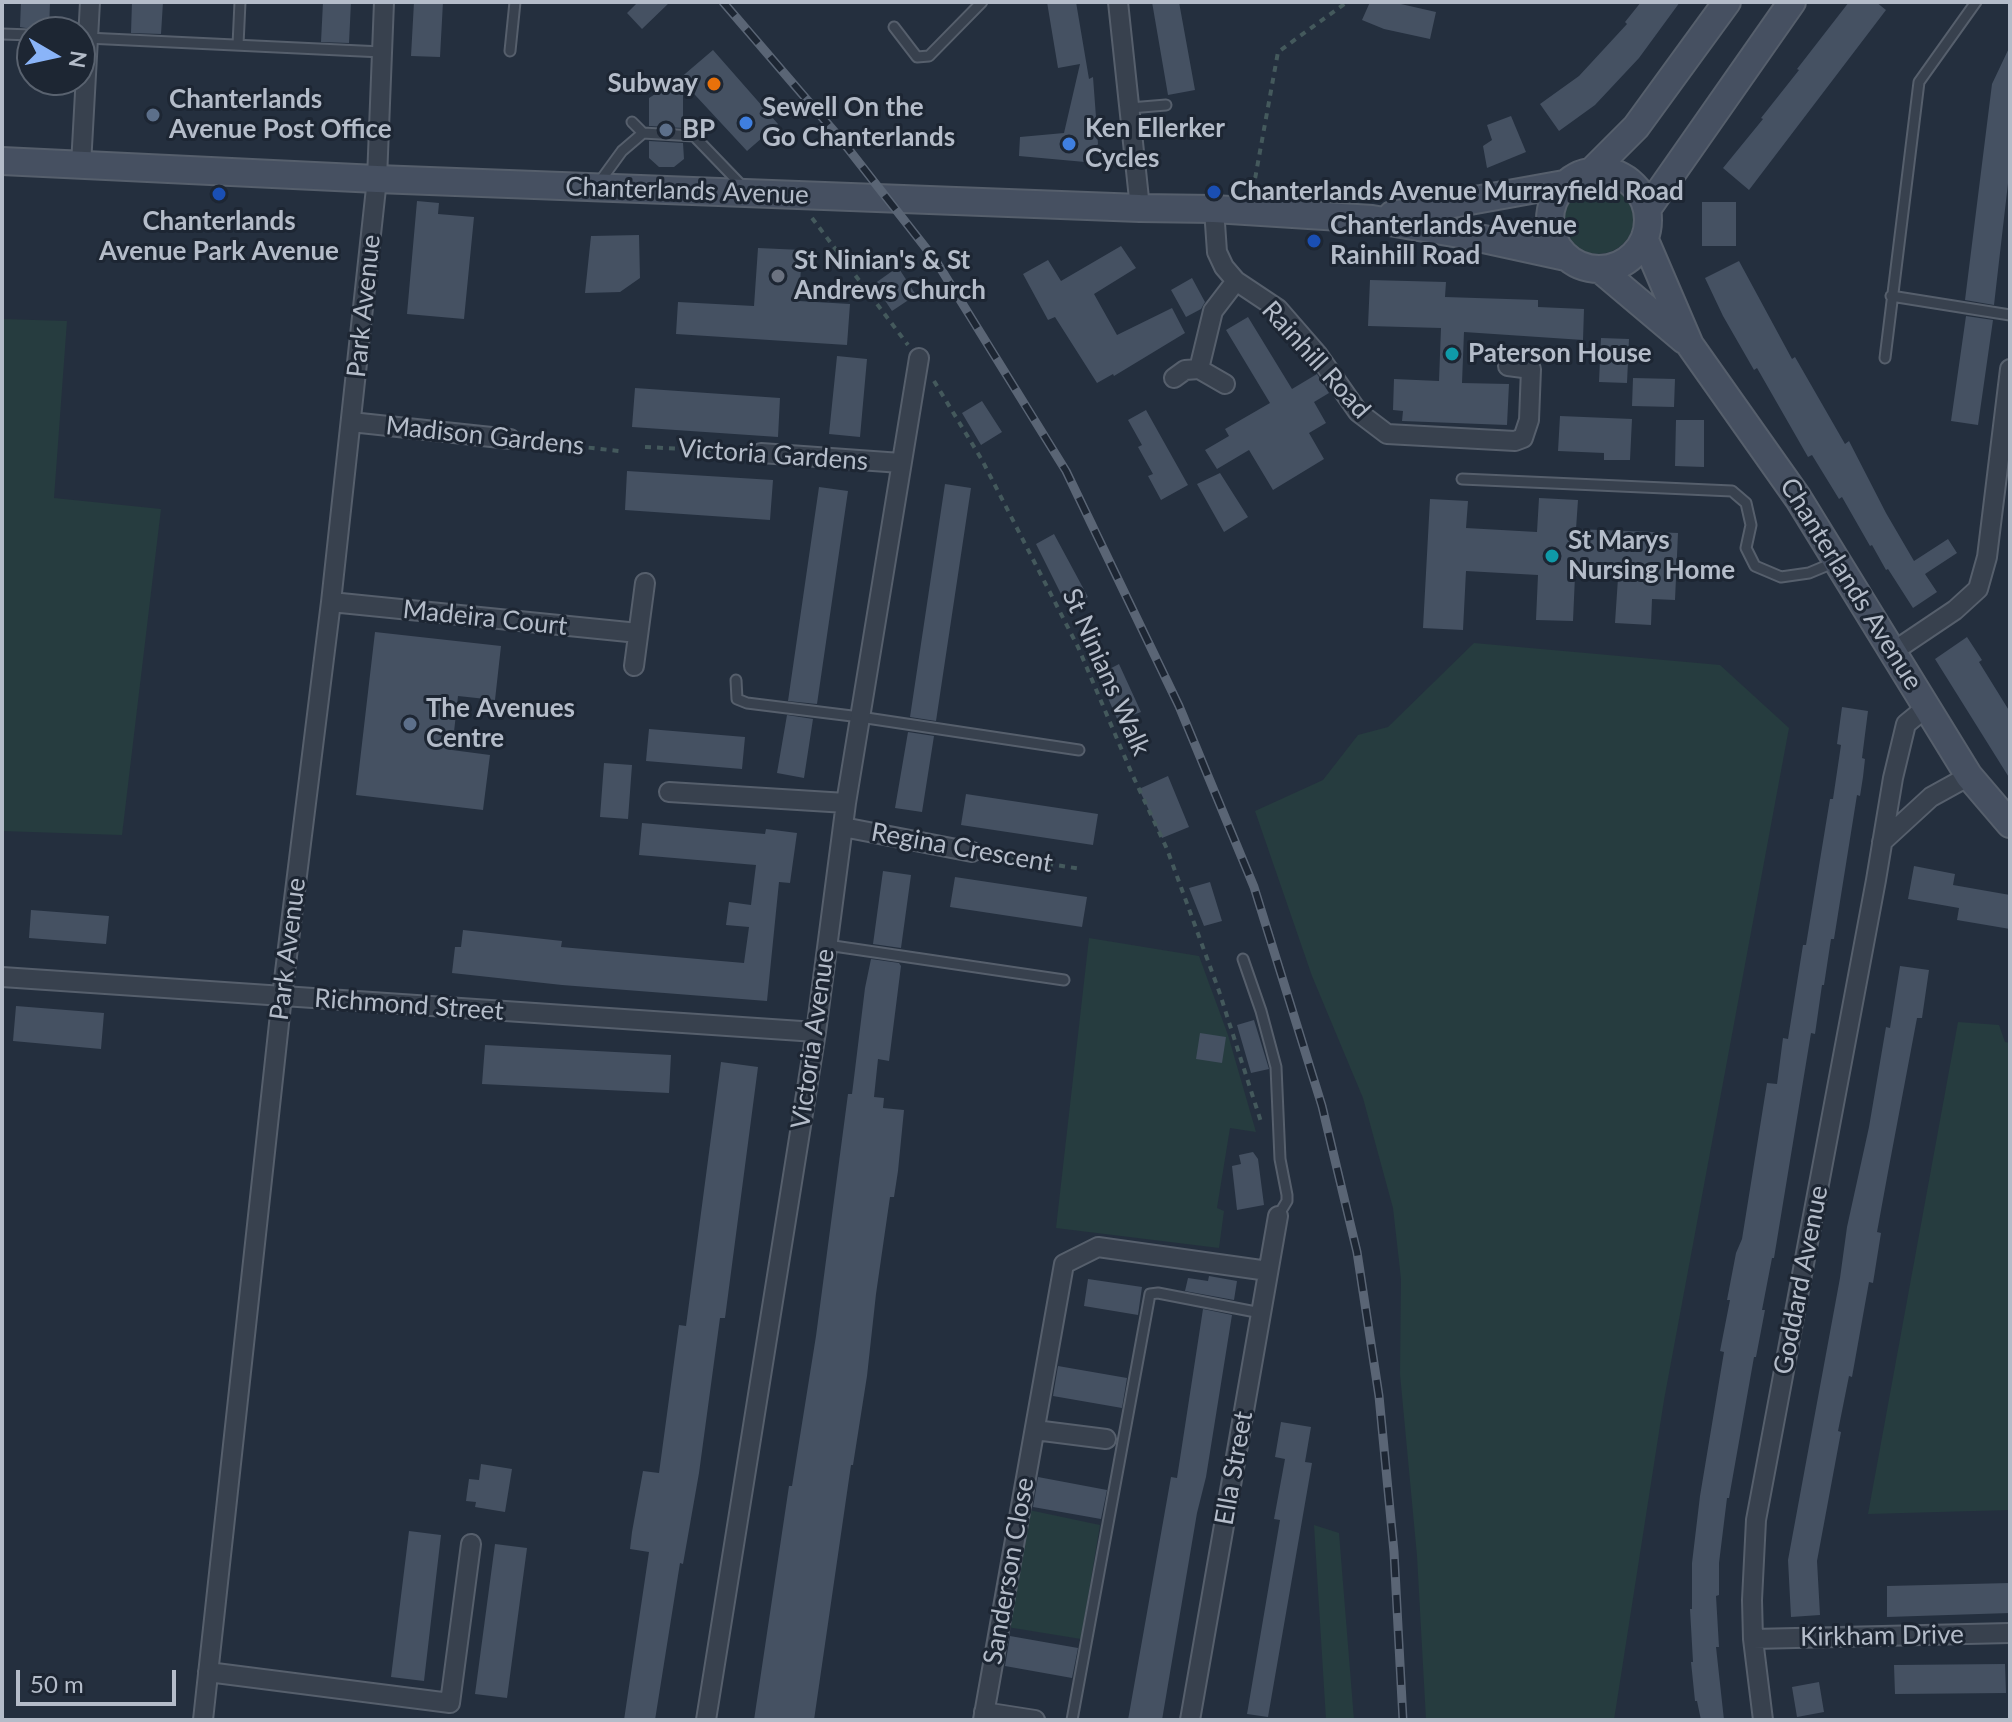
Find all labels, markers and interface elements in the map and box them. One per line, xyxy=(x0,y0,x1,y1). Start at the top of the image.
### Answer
north arrow xyxy=(16,16,96,96)
text: N xyxy=(64,49,93,70)
place label: Subway xyxy=(607,68,698,100)
marker: Subway xyxy=(705,75,723,93)
place label: Chanterlands Avenue Post Office xyxy=(169,84,392,146)
place label: Sewell On the Go Chanterlands xyxy=(762,92,955,154)
marker: Chanterlands Avenue Post Office xyxy=(144,106,162,124)
place label: Ken Ellerker Cycles xyxy=(1085,113,1225,174)
place label: BP xyxy=(682,114,715,146)
marker: Sewell On the Go Chanterlands xyxy=(737,114,755,132)
marker: BP xyxy=(657,121,675,139)
marker: Ken Ellerker Cycles xyxy=(1060,135,1078,153)
street label: Chanterlands Avenue xyxy=(565,171,809,211)
place label: Chanterlands Avenue Murrayfield Road xyxy=(1230,176,1684,208)
marker: Chanterlands Avenue Murrayfield Road xyxy=(1205,183,1223,201)
marker: Chanterlands Avenue Park Avenue xyxy=(210,185,228,203)
place label: Chanterlands Avenue Park Avenue xyxy=(99,206,339,268)
place label: Chanterlands Avenue Rainhill Road xyxy=(1330,210,1577,272)
marker: Chanterlands Avenue Rainhill Road xyxy=(1305,232,1323,250)
street label: Park Avenue xyxy=(341,233,387,379)
place label: St Ninian's & St Andrews Church xyxy=(794,245,986,306)
marker: St Ninian's & St Andrews Church xyxy=(769,267,787,285)
street label: Rainhill Road xyxy=(1255,295,1377,425)
place label: Paterson House xyxy=(1468,338,1652,370)
marker: Paterson House xyxy=(1443,345,1461,363)
street label: Madison Gardens xyxy=(384,410,586,462)
street label: Victoria Gardens xyxy=(677,433,869,477)
street label: Chanterlands Avenue xyxy=(1773,472,1929,696)
place label: St Marys Nursing Home xyxy=(1568,525,1735,586)
marker: St Marys Nursing Home xyxy=(1543,547,1561,565)
street label: St Ninians Walk xyxy=(1055,584,1157,760)
street label: Madeira Court xyxy=(401,594,569,642)
place label: The Avenues Centre xyxy=(426,693,575,754)
marker: The Avenues Centre xyxy=(401,715,419,733)
street label: Regina Crescent xyxy=(869,817,1055,879)
street label: Park Avenue xyxy=(264,876,312,1022)
street label: Victoria Avenue xyxy=(785,947,841,1131)
street label: Richmond Street xyxy=(313,983,505,1027)
street label: Goddard Avenue xyxy=(1767,1183,1835,1377)
street label: Ella Street xyxy=(1209,1409,1259,1527)
street label: Sanderson Close xyxy=(977,1475,1041,1667)
street label: Kirkham Drive xyxy=(1800,1619,1964,1653)
scale bar xyxy=(20,1654,180,1704)
text: 50 m xyxy=(30,1669,84,1698)

